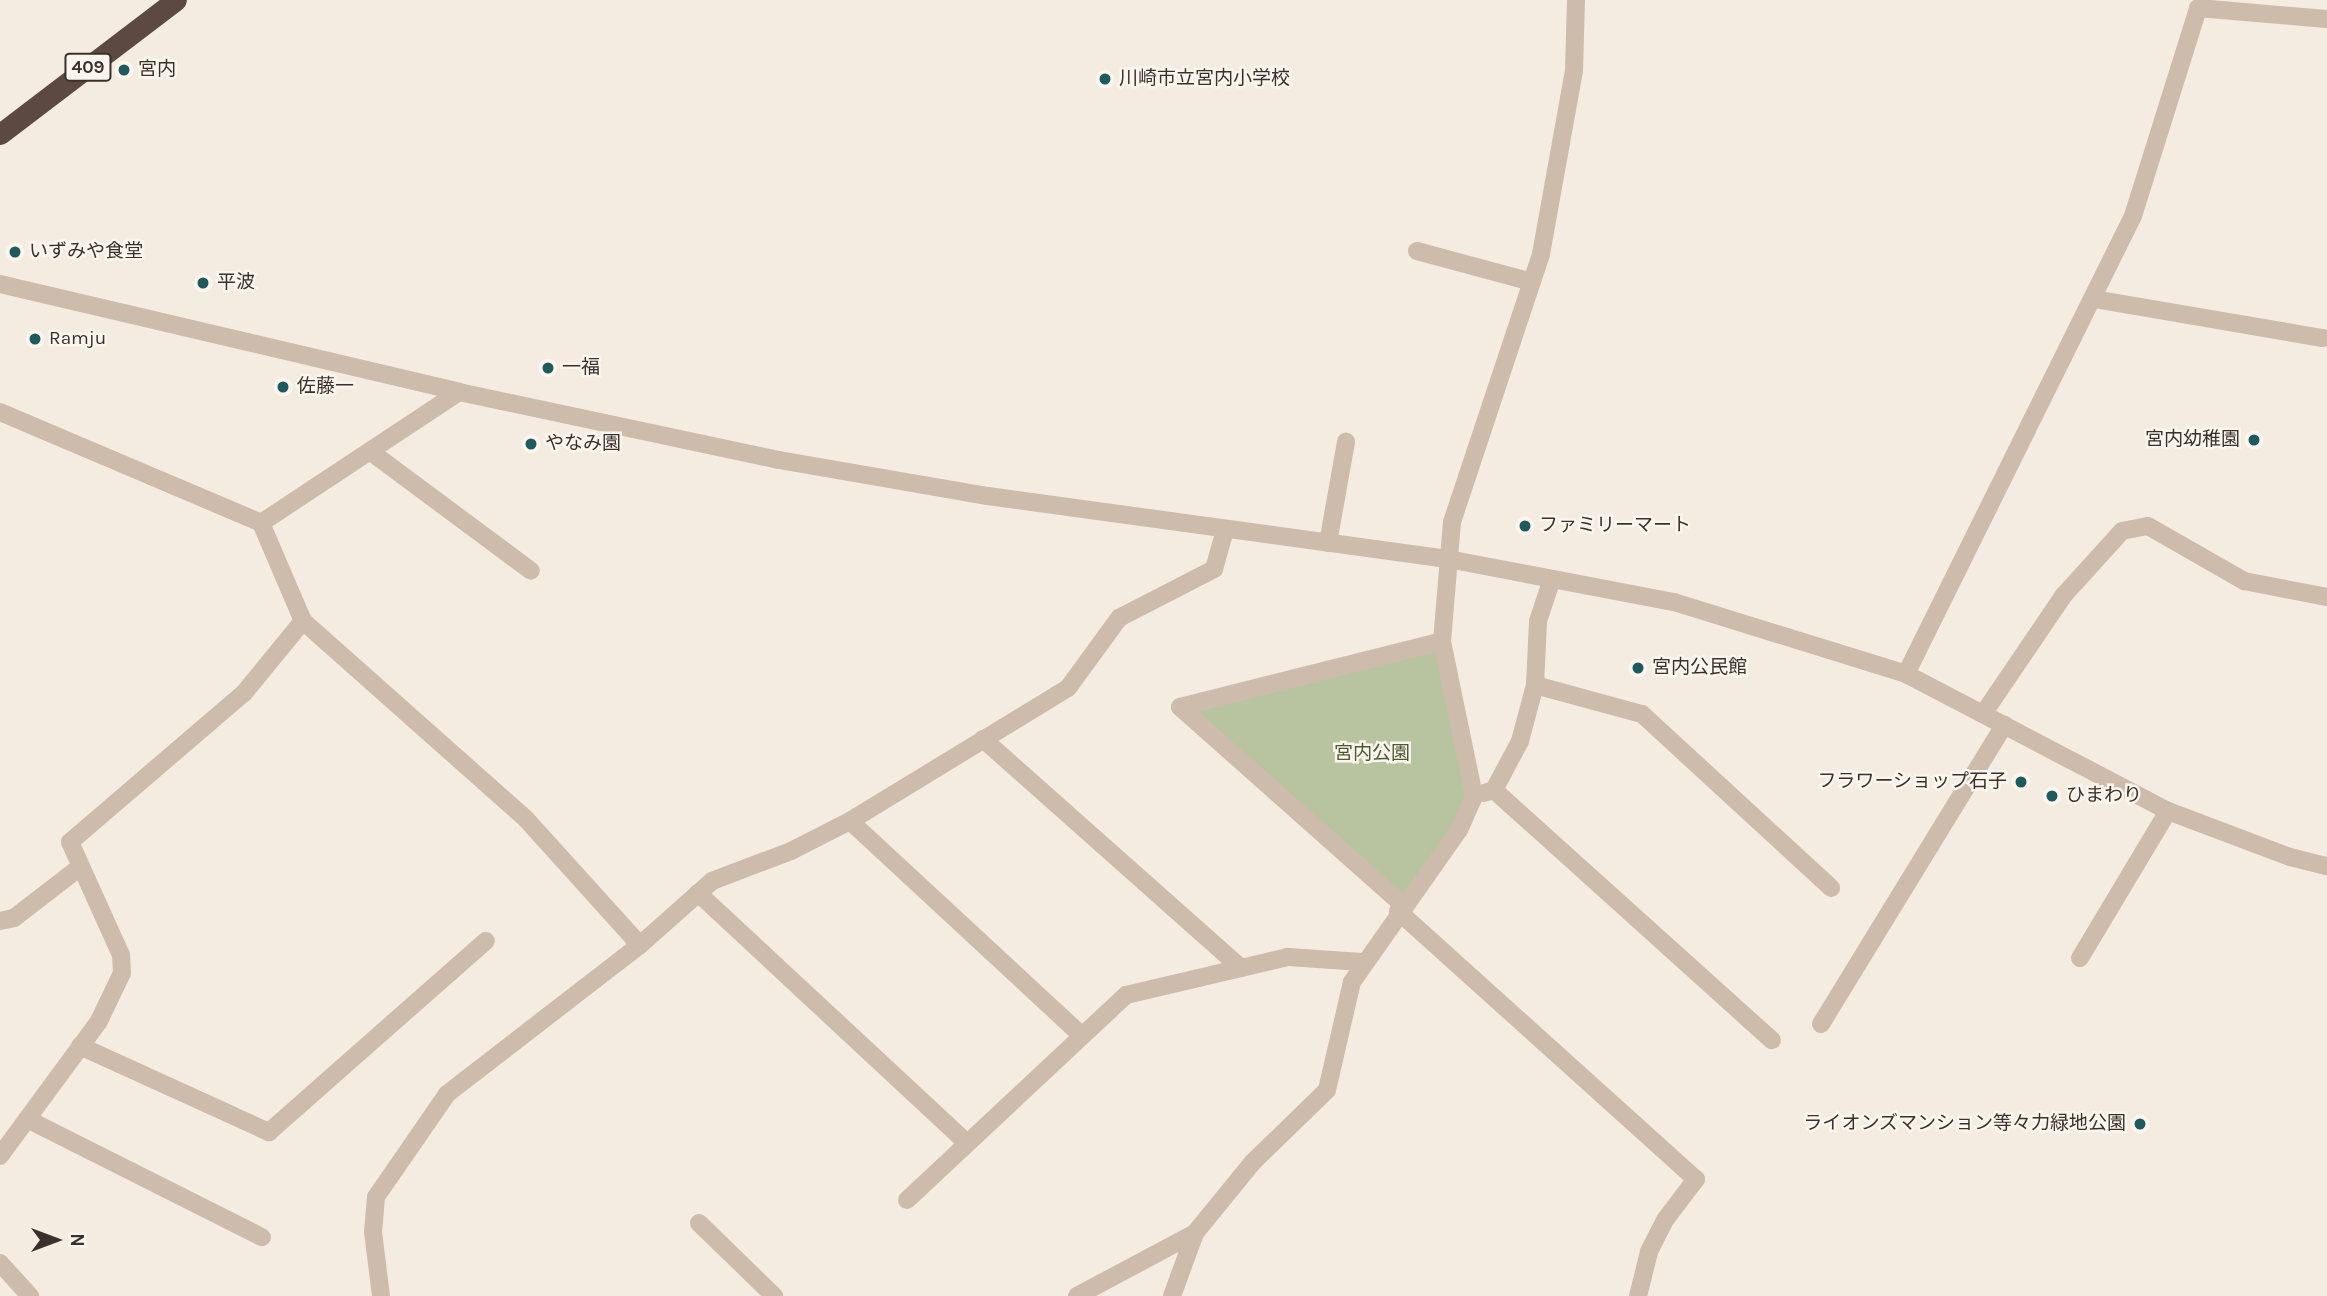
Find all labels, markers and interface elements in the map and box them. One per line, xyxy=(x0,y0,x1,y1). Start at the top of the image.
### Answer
road number: 409 xyxy=(64,52,112,82)
place label: 宮内 xyxy=(138,59,176,81)
marker: 宮内 xyxy=(116,62,132,78)
place label: 川崎市立宮内小学校 xyxy=(1119,68,1290,90)
marker: 川崎市立宮内小学校 xyxy=(1097,71,1113,87)
place label: いずみや食堂 xyxy=(29,241,143,263)
marker: いずみや食堂 xyxy=(7,244,23,260)
place label: 平波 xyxy=(217,272,255,294)
marker: 平波 xyxy=(195,275,211,291)
place label: Ramju xyxy=(49,328,106,350)
marker: Ramju xyxy=(27,331,43,347)
place label: 一福 xyxy=(562,357,600,379)
marker: 一福 xyxy=(540,360,556,376)
place label: 佐藤一 xyxy=(297,376,354,398)
marker: 佐藤一 xyxy=(275,379,291,395)
place label: 宮内幼稚園 xyxy=(2145,429,2240,451)
marker: 宮内幼稚園 xyxy=(2246,432,2262,448)
place label: やなみ園 xyxy=(545,433,621,455)
marker: やなみ園 xyxy=(523,436,539,452)
place label: ファミリーマート xyxy=(1539,515,1691,537)
marker: ファミリーマート xyxy=(1517,518,1533,534)
place label: 宮内公民館 xyxy=(1652,657,1747,679)
marker: 宮内公民館 xyxy=(1630,660,1646,676)
park label: 宮内公園 xyxy=(1334,743,1410,765)
place label: フラワーショップ石子 xyxy=(1817,771,2007,793)
marker: フラワーショップ石子 xyxy=(2013,774,2029,790)
place label: ひまわり xyxy=(2066,785,2142,807)
marker: ひまわり xyxy=(2044,788,2060,804)
place label: ライオンズマンション等々力緑地公園 xyxy=(1803,1113,2126,1135)
marker: ライオンズマンション等々力緑地公園 xyxy=(2132,1116,2148,1132)
north arrow xyxy=(21,1205,91,1275)
text: N xyxy=(66,1233,88,1247)

